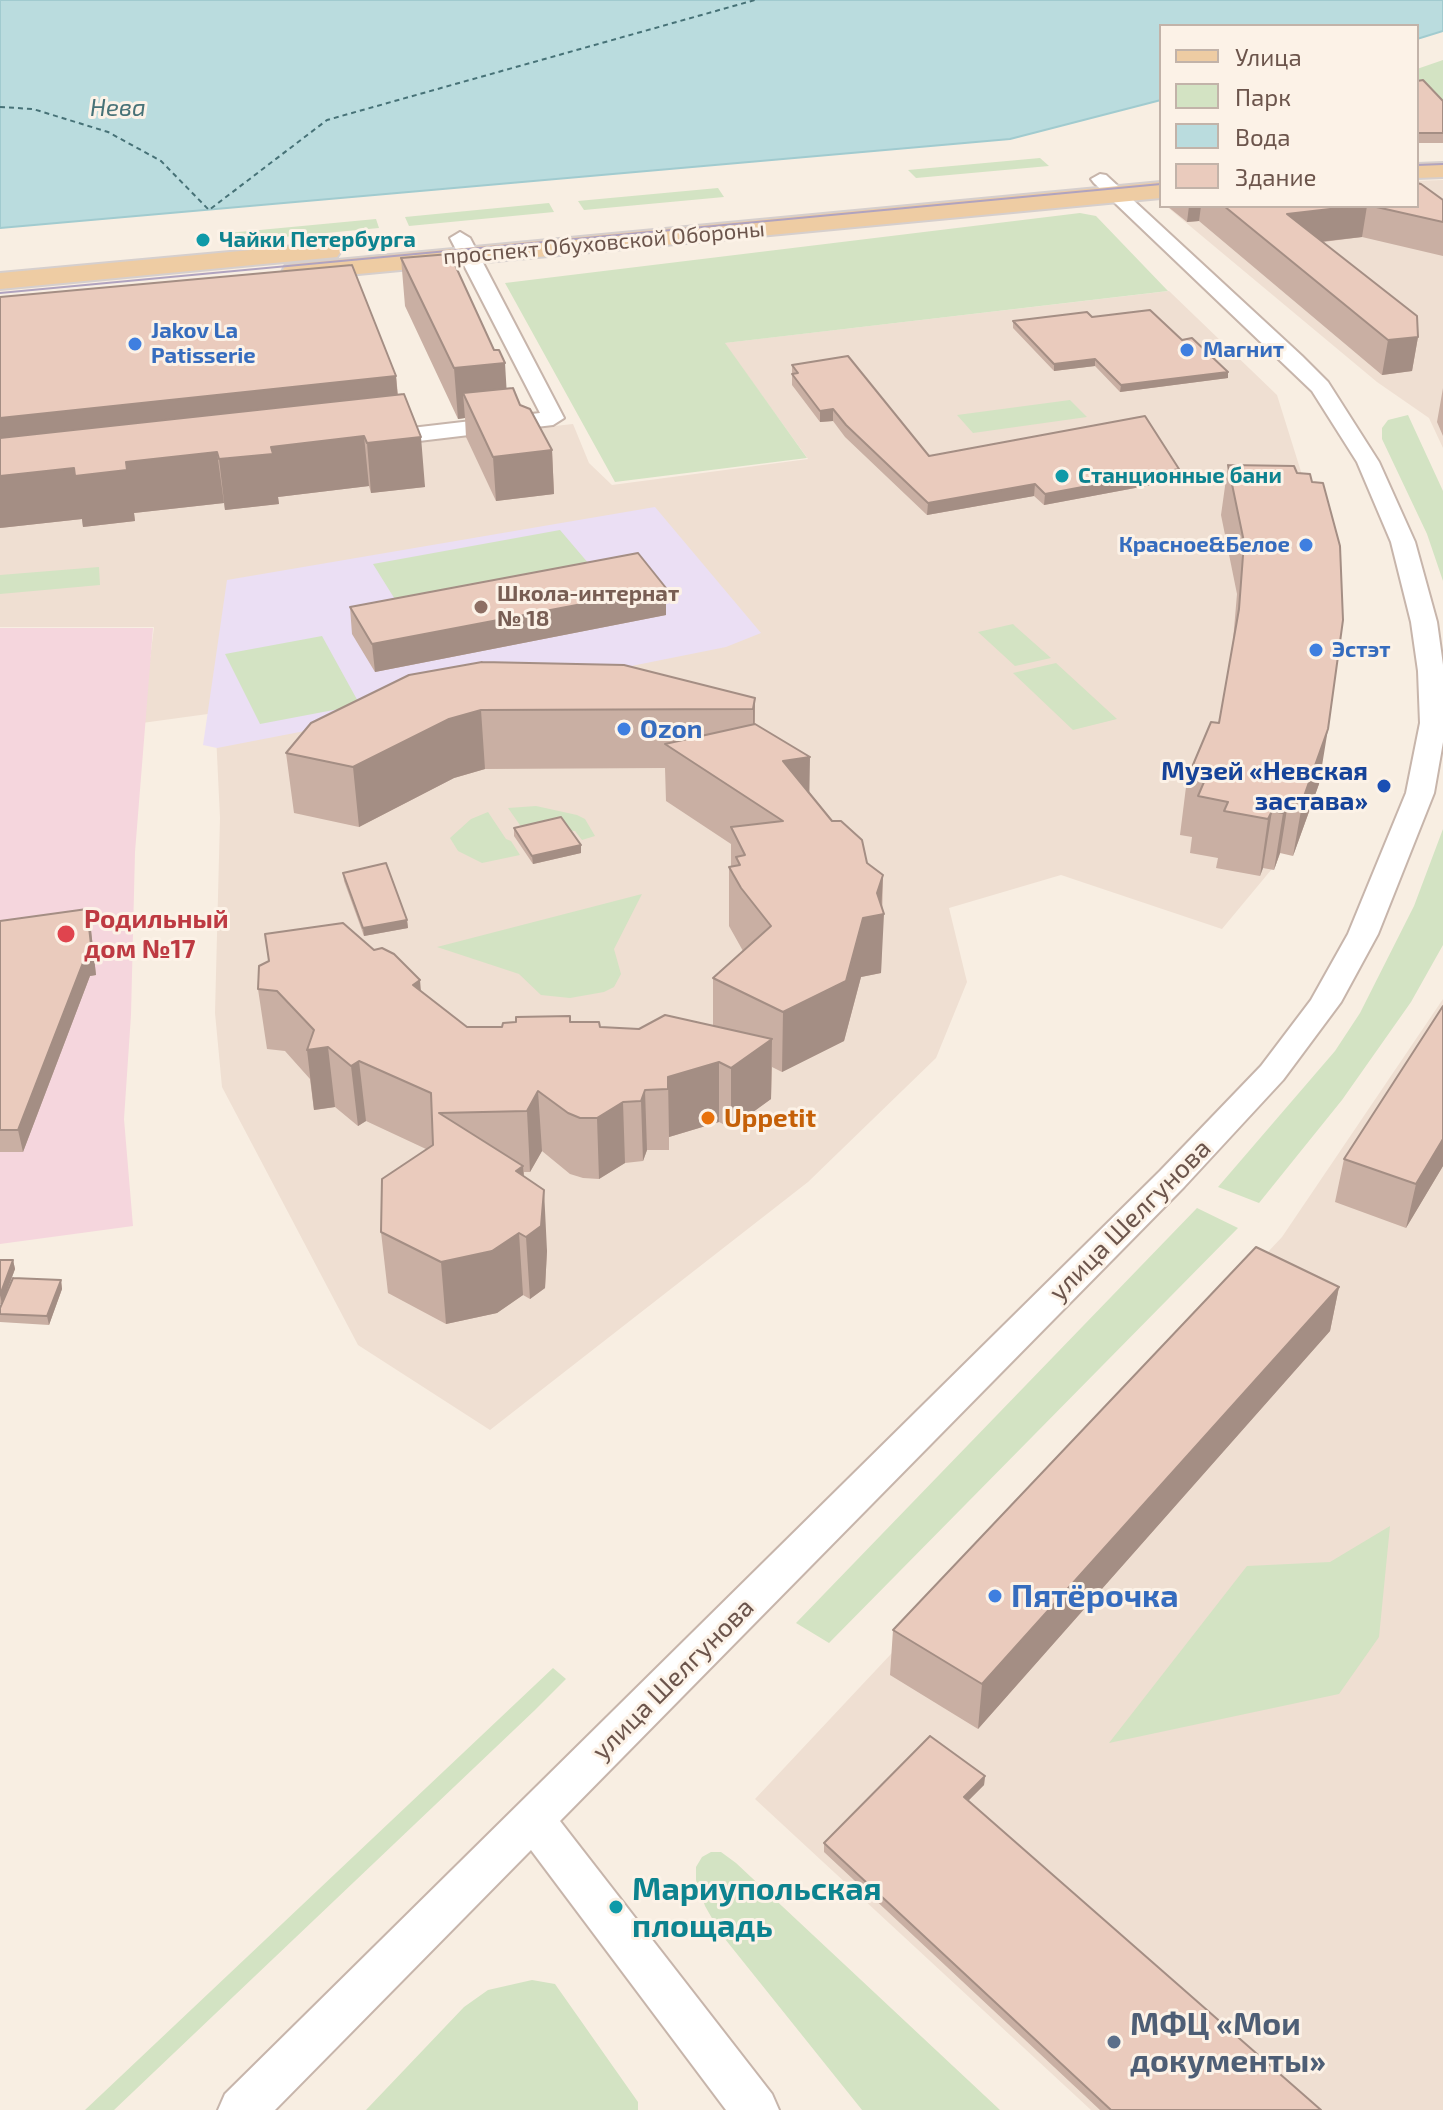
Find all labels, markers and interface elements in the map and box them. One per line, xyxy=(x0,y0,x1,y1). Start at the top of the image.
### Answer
legend xyxy=(1159,24,1419,208)
text: Улица xyxy=(1235,42,1302,71)
text: Парк xyxy=(1235,82,1291,111)
water label: Нева xyxy=(90,94,146,122)
text: Вода xyxy=(1235,122,1291,151)
text: Здание xyxy=(1235,162,1317,191)
street label: проспект Обуховской Обороны xyxy=(442,216,766,270)
place label: Чайки Петербурга xyxy=(219,227,416,253)
marker: Чайки Петербурга xyxy=(194,231,212,249)
place label: Jakov La Patisserie xyxy=(151,318,256,370)
marker: Jakov La Patisserie xyxy=(126,335,144,353)
place label: Магнит xyxy=(1203,337,1284,363)
marker: Магнит xyxy=(1178,341,1196,359)
place label: Станционные бани xyxy=(1078,463,1282,489)
marker: Станционные бани xyxy=(1053,467,1071,485)
place label: Красное&Белое xyxy=(1119,532,1290,558)
marker: Красное&Белое xyxy=(1297,536,1315,554)
place label: Школа-интернат № 18 xyxy=(497,581,679,632)
marker: Школа-интернат № 18 xyxy=(472,598,490,616)
place label: Эстэт xyxy=(1332,637,1391,663)
marker: Эстэт xyxy=(1307,641,1325,659)
place label: Ozon xyxy=(640,713,702,745)
marker: Ozon xyxy=(615,720,633,738)
place label: Музей «Невская застава» xyxy=(1161,755,1368,816)
marker: Музей «Невская застава» xyxy=(1375,777,1393,795)
place label: Родильный дом №17 xyxy=(84,903,229,964)
marker: Родильный дом №17 xyxy=(55,923,77,945)
place label: Uppetit xyxy=(724,1102,816,1134)
marker: Uppetit xyxy=(699,1109,717,1127)
street label: улица Шелгунова xyxy=(1043,1133,1217,1307)
place label: Пятёрочка xyxy=(1011,1577,1179,1615)
marker: Пятёрочка xyxy=(986,1587,1004,1605)
street label: улица Шелгунова xyxy=(586,1592,760,1766)
place label: Мариупольская площадь xyxy=(632,1870,882,1945)
marker: Мариупольская площадь xyxy=(607,1898,625,1916)
place label: МФЦ «Мои документы» xyxy=(1130,2005,1326,2080)
marker: МФЦ «Мои документы» xyxy=(1105,2033,1123,2051)

